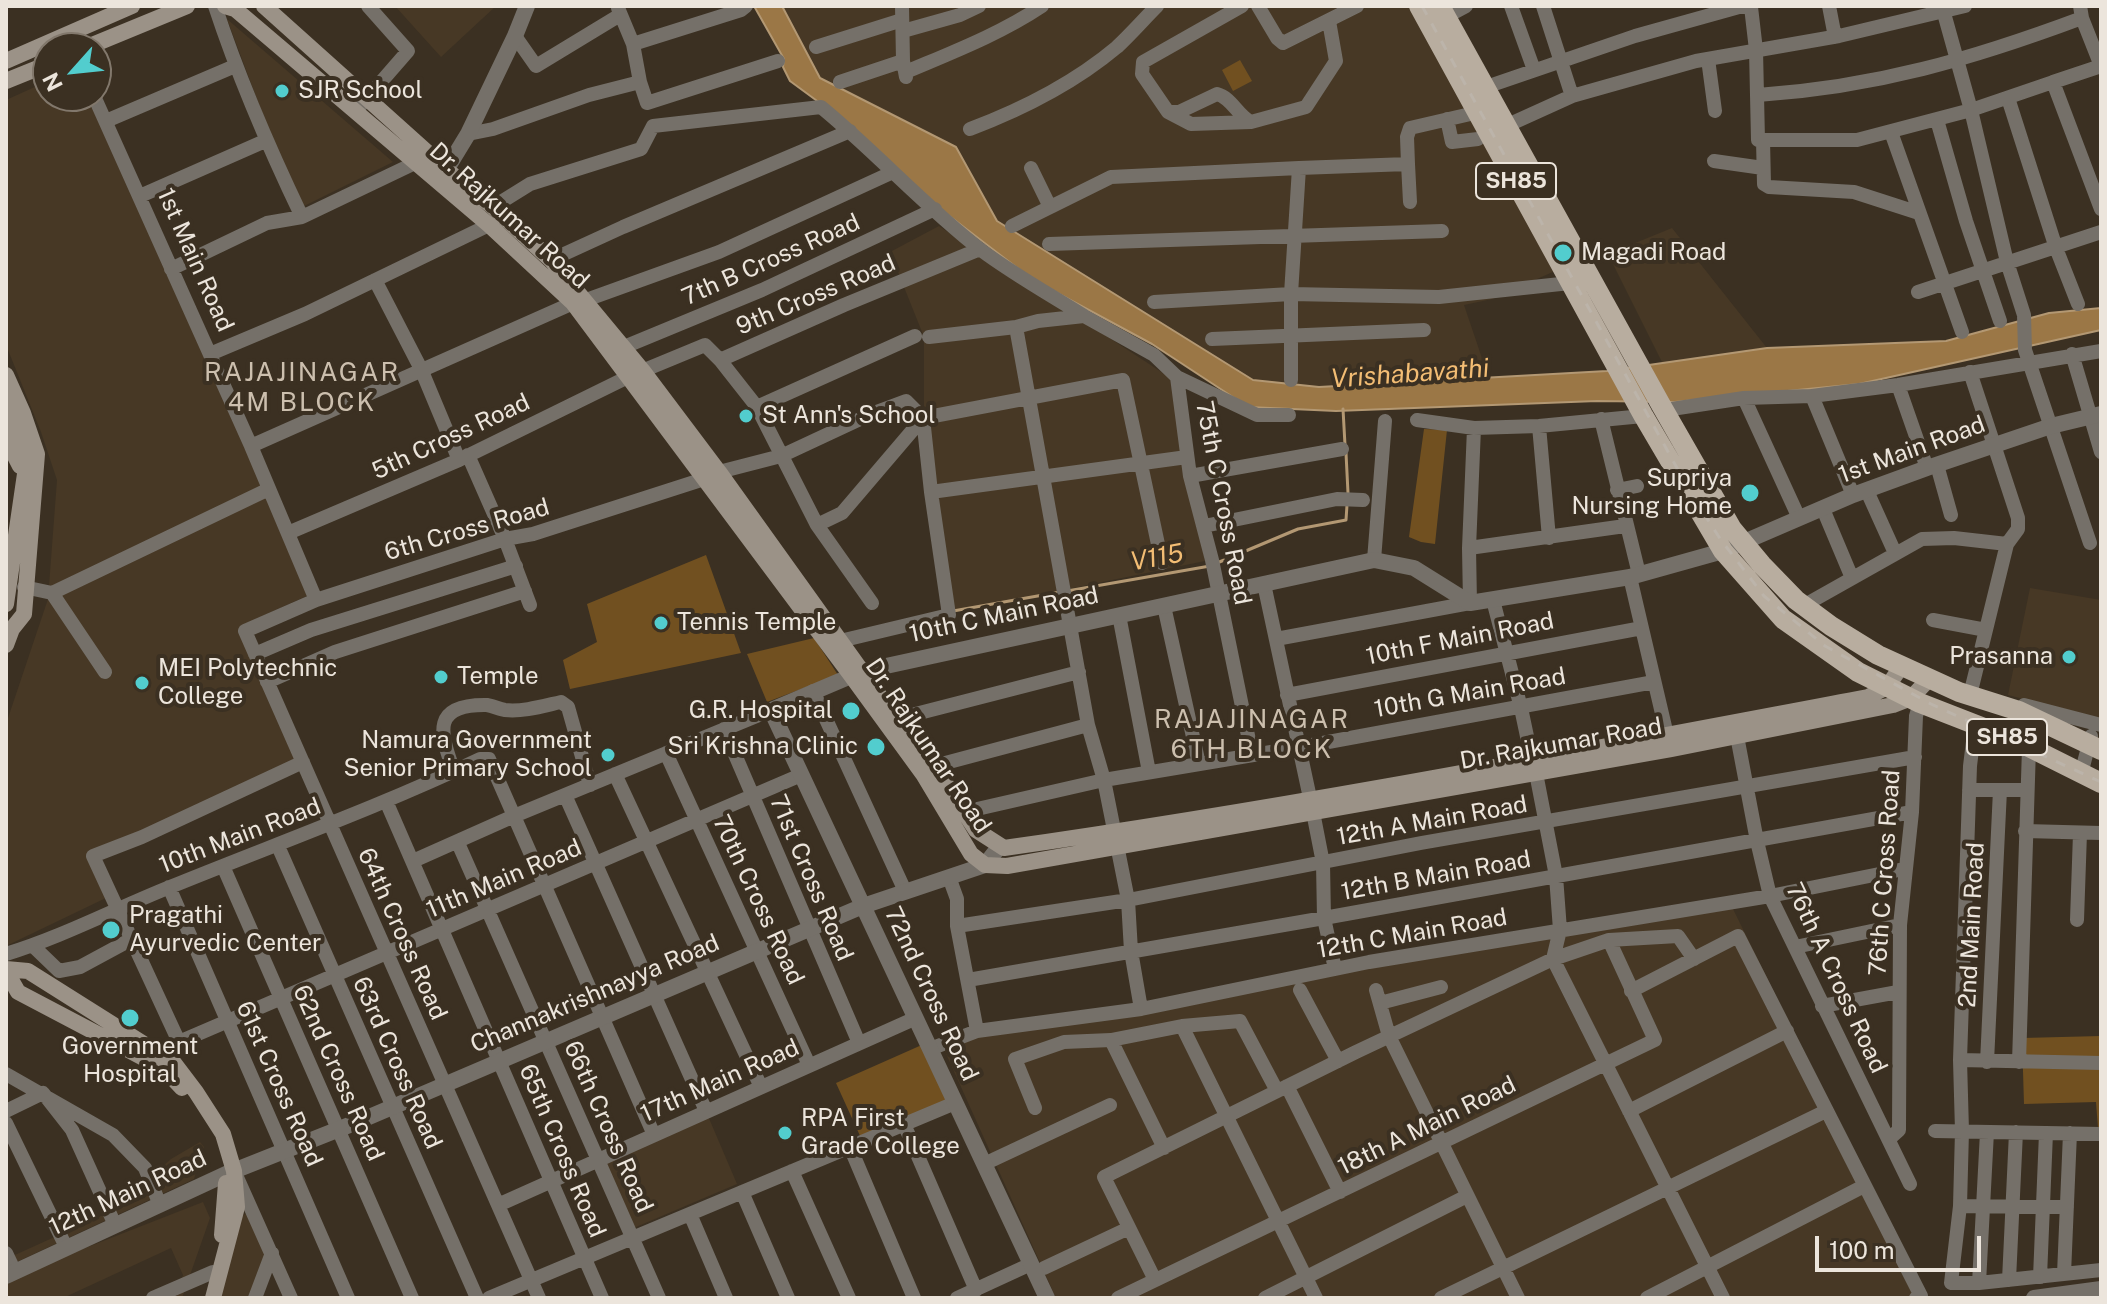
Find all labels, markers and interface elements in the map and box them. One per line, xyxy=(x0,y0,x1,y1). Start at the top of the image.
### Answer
north arrow xyxy=(32,32,112,112)
text: N xyxy=(37,68,68,96)
place label: SJR School xyxy=(298,77,423,105)
marker: SJR School xyxy=(273,82,291,100)
street label: Dr. Rajkumar Road xyxy=(423,137,595,295)
road number: SH85 xyxy=(1476,163,1556,199)
street label: 1st Main Road xyxy=(151,184,239,336)
street label: 7th B Cross Road xyxy=(678,208,864,312)
place label: Magadi Road xyxy=(1581,239,1726,267)
marker: Magadi Road xyxy=(1552,242,1574,264)
street label: 9th Cross Road xyxy=(732,249,900,341)
water label: Vrishabavathi xyxy=(1330,353,1490,395)
district label: RAJAJINAGAR 4M BLOCK xyxy=(204,357,400,418)
street label: 5th Cross Road xyxy=(368,388,534,486)
street label: 75th C Cross Road xyxy=(1189,399,1257,607)
place label: St Ann's School xyxy=(762,402,936,430)
marker: St Ann's School xyxy=(737,407,755,425)
street label: 1st Main Road xyxy=(1835,410,1989,490)
place label: Supriya Nursing Home xyxy=(1572,465,1732,521)
marker: Supriya Nursing Home xyxy=(1739,482,1761,504)
street label: 6th Cross Road xyxy=(381,493,553,567)
water label: V115 xyxy=(1128,538,1186,578)
street label: 10th C Main Road xyxy=(907,581,1101,649)
street label: 10th F Main Road xyxy=(1364,607,1556,671)
place label: Tennis Temple xyxy=(677,609,836,637)
marker: Tennis Temple xyxy=(652,614,670,632)
place label: Prasanna xyxy=(1949,643,2053,671)
marker: Prasanna xyxy=(2060,648,2078,666)
street label: Dr. Rajkumar Road xyxy=(859,653,997,839)
place label: MEI Polytechnic College xyxy=(158,655,337,711)
street label: 10th G Main Road xyxy=(1372,662,1568,724)
place label: Temple xyxy=(457,663,538,691)
marker: Temple xyxy=(432,668,450,686)
marker: MEI Polytechnic College xyxy=(133,674,151,692)
place label: G.R. Hospital xyxy=(689,697,833,725)
marker: G.R. Hospital xyxy=(840,700,862,722)
district label: RAJAJINAGAR 6TH BLOCK xyxy=(1154,704,1350,766)
street label: Dr. Rajkumar Road xyxy=(1458,712,1664,776)
road number: SH85 xyxy=(1967,719,2047,755)
place label: Namura Government Senior Primary School xyxy=(343,727,592,783)
place label: Sri Krishna Clinic xyxy=(668,733,858,761)
marker: Sri Krishna Clinic xyxy=(865,736,887,758)
marker: Namura Government Senior Primary School xyxy=(599,746,617,764)
street label: 76th C Cross Road xyxy=(1863,769,1907,977)
street label: 12th A Main Road xyxy=(1334,790,1530,852)
street label: 71st Cross Road xyxy=(763,791,859,965)
street label: 10th Main Road xyxy=(155,792,325,880)
street label: 70th Cross Road xyxy=(706,811,810,989)
street label: 11th Main Road xyxy=(422,833,586,925)
street label: 2nd Main Road xyxy=(1953,842,1991,1008)
street label: 64th Cross Road xyxy=(351,844,453,1024)
street label: 12th B Main Road xyxy=(1339,845,1533,907)
street label: 76th A Cross Road xyxy=(1779,878,1893,1078)
place label: Pragathi Ayurvedic Center xyxy=(129,902,321,958)
street label: 72nd Cross Road xyxy=(878,902,984,1086)
street label: 12th C Main Road xyxy=(1315,903,1509,965)
marker: Pragathi Ayurvedic Center xyxy=(100,919,122,941)
street label: Channakrishnayya Road xyxy=(466,928,724,1060)
street label: 63rd Cross Road xyxy=(346,972,448,1154)
street label: 62nd Cross Road xyxy=(286,981,390,1165)
street label: 61st Cross Road xyxy=(230,997,328,1171)
marker: Government Hospital xyxy=(119,1007,141,1029)
place label: Government Hospital xyxy=(62,1033,198,1089)
street label: 17th Main Road xyxy=(636,1033,804,1129)
street label: 66th Cross Road xyxy=(557,1037,659,1217)
street label: 65th Cross Road xyxy=(513,1060,611,1242)
street label: 18th A Main Road xyxy=(1333,1070,1521,1182)
place label: RPA First Grade College xyxy=(801,1105,960,1161)
marker: RPA First Grade College xyxy=(776,1124,794,1142)
street label: 12th Main Road xyxy=(45,1144,211,1242)
scale bar xyxy=(1819,1220,1985,1270)
text: 100 m xyxy=(1829,1236,1895,1264)

